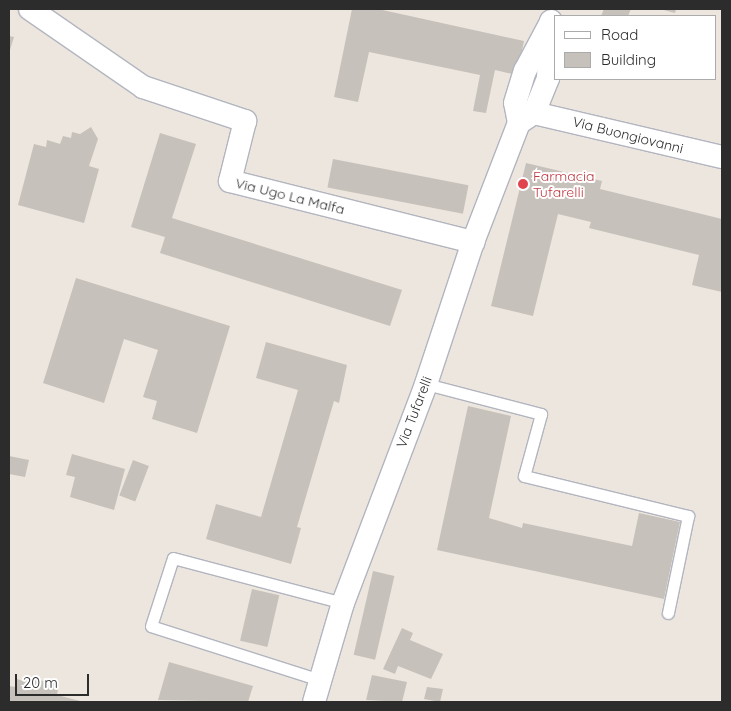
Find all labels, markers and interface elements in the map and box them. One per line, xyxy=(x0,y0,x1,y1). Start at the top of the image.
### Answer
legend xyxy=(554,15,716,80)
text: Road xyxy=(601,25,638,44)
text: Building xyxy=(601,50,656,69)
street label: Via Buongiovanni xyxy=(571,113,685,157)
place label: Farmacia Tufarelli xyxy=(533,168,595,200)
street label: Via Ugo La Malfa xyxy=(234,174,346,218)
marker: Farmacia Tufarelli xyxy=(517,178,529,190)
street label: Via Tufarelli xyxy=(393,374,435,450)
scale bar xyxy=(18,664,91,696)
text: 20 m xyxy=(23,673,58,692)

